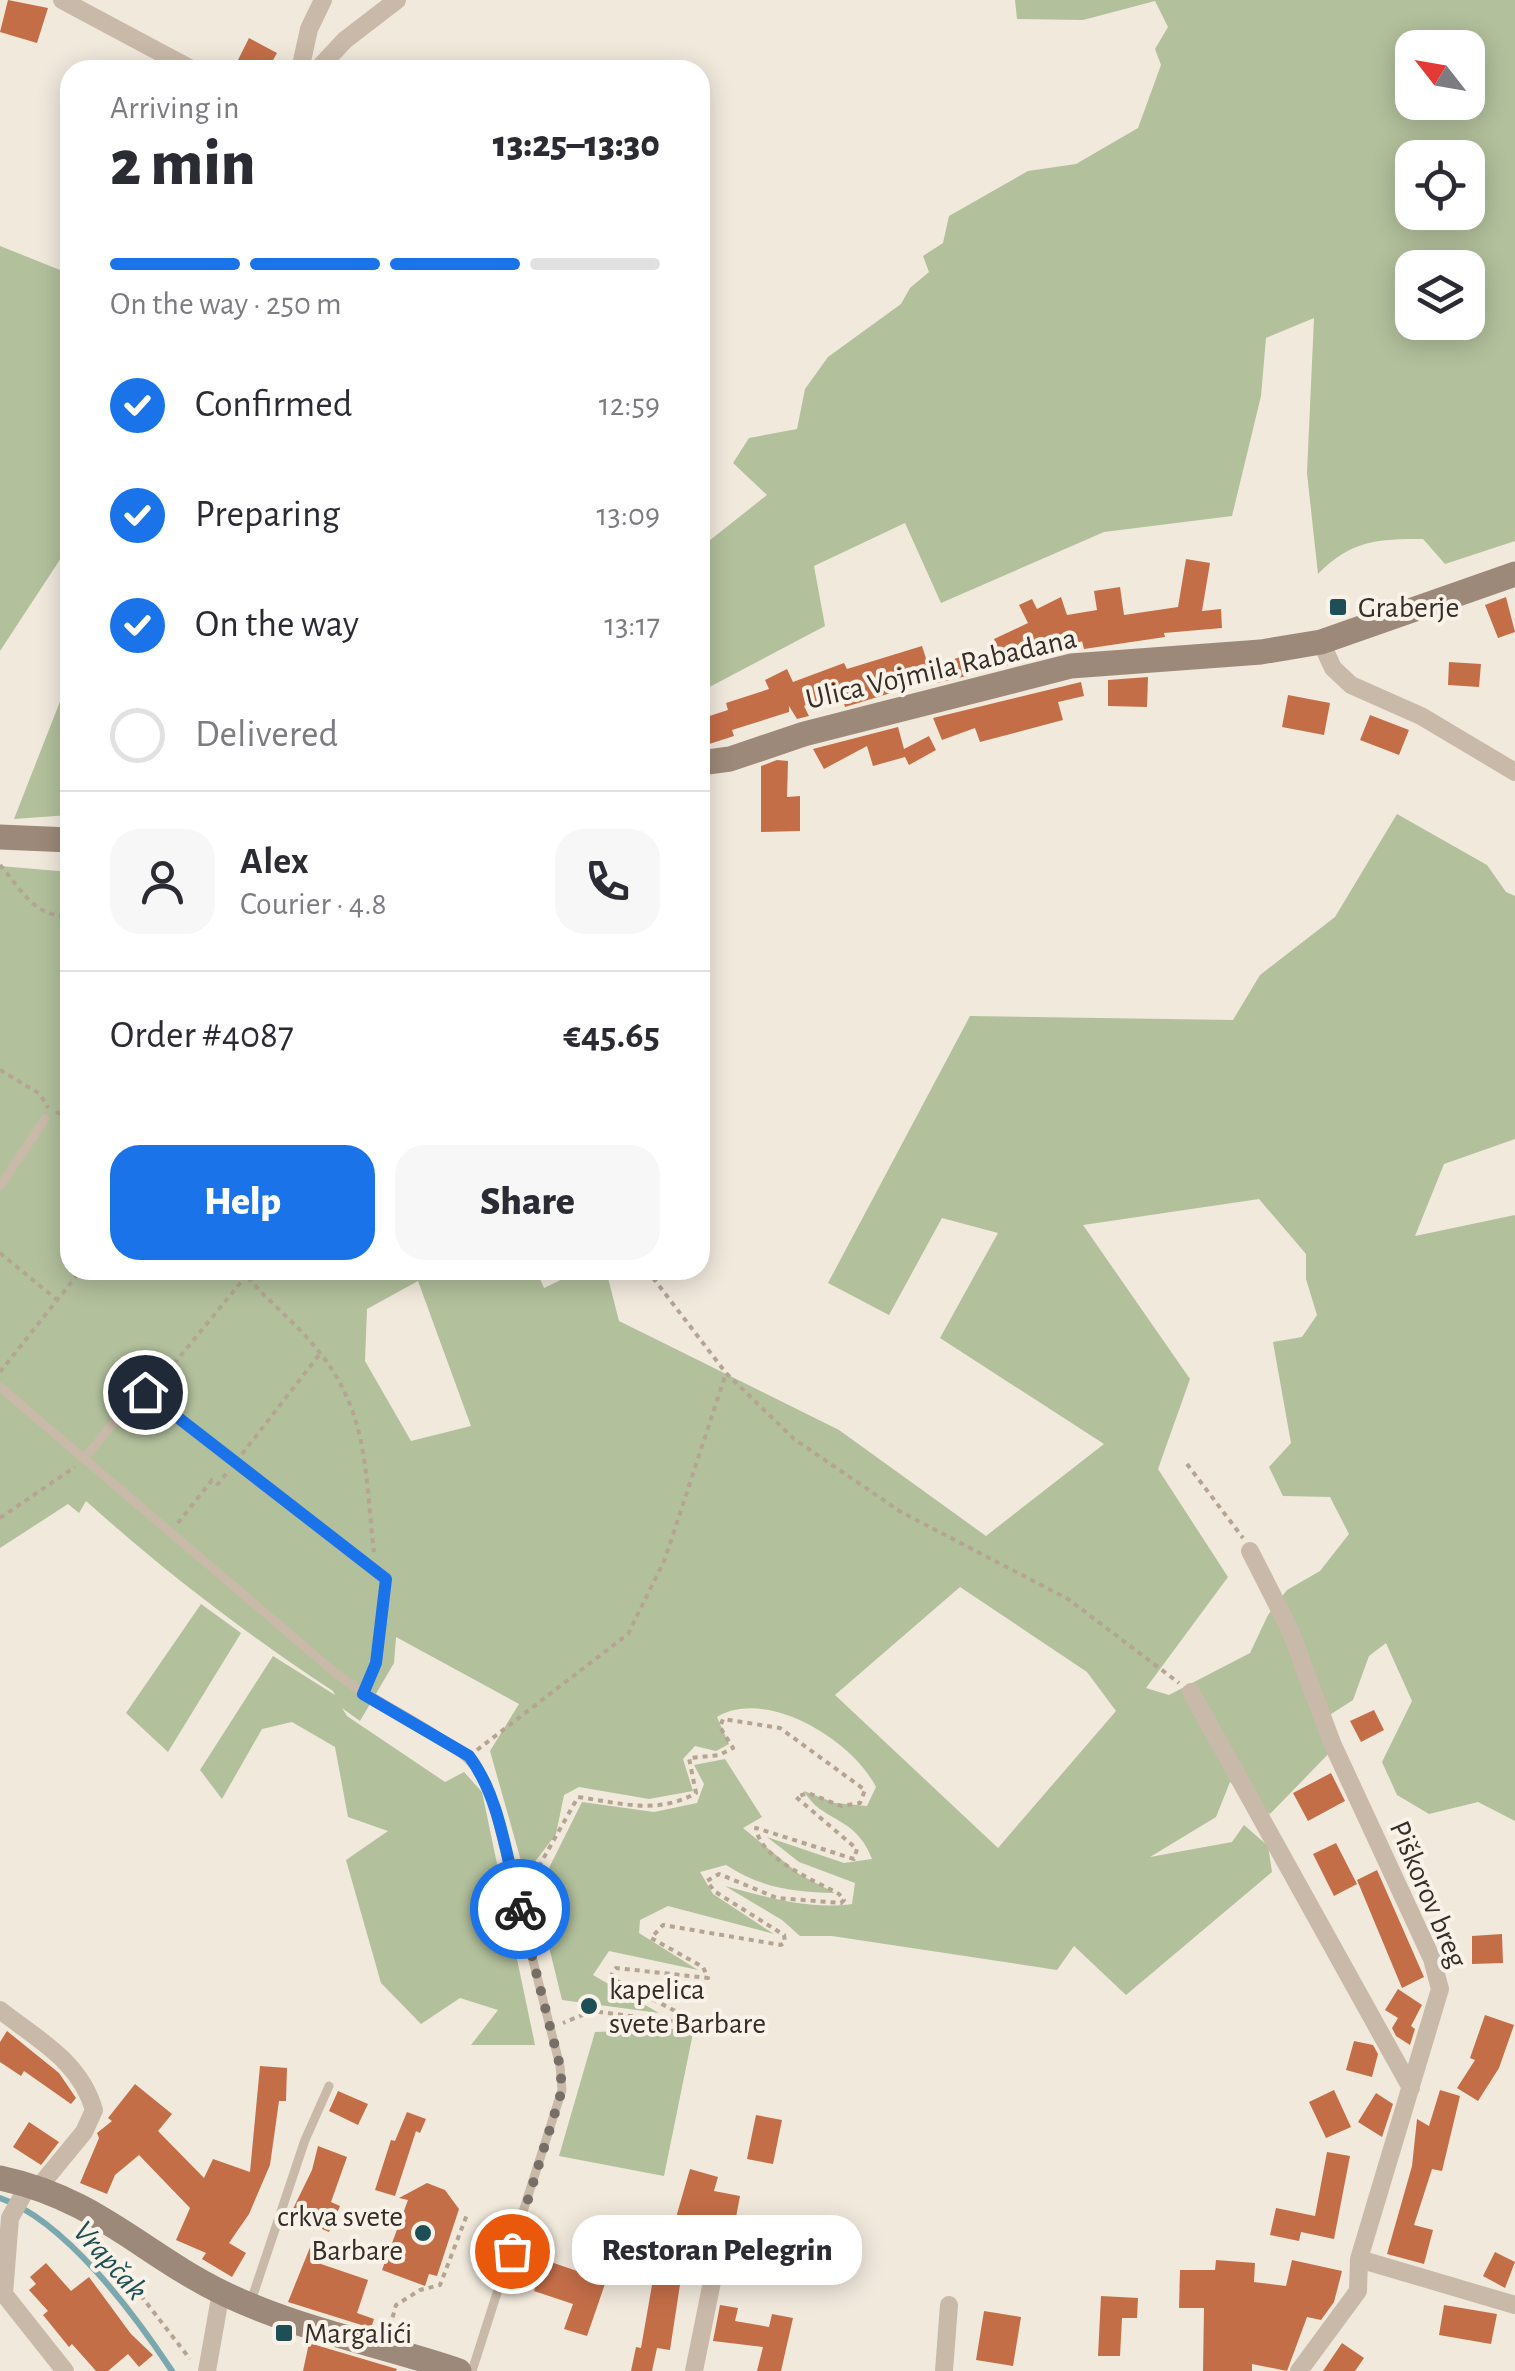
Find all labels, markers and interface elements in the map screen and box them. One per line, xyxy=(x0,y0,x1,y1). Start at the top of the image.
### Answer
north arrow xyxy=(1395,30,1485,120)
map controls xyxy=(1395,30,1485,340)
text: Arriving in xyxy=(110,92,239,124)
text: 13:25–13:30 xyxy=(493,126,660,164)
text: 2 min xyxy=(110,132,256,197)
button: locate xyxy=(1395,140,1485,230)
button: layers xyxy=(1395,250,1485,340)
text: On the way · 250 m xyxy=(110,288,342,320)
icon: check xyxy=(110,378,165,433)
text: Confirmed xyxy=(195,386,352,424)
text: 12:59 xyxy=(599,389,660,421)
icon: check xyxy=(110,488,165,543)
text: Preparing xyxy=(195,496,340,534)
text: 13:09 xyxy=(597,499,660,531)
place label: Graberje xyxy=(1358,593,1459,623)
marker: Graberje xyxy=(1327,596,1349,618)
icon: check xyxy=(110,598,165,653)
text: On the way xyxy=(195,606,359,644)
text: 13:17 xyxy=(604,609,660,641)
street label: Ulica Vojmila Rabadana xyxy=(803,623,1079,715)
text: Delivered xyxy=(195,716,338,754)
button: person xyxy=(110,829,215,934)
button: phone xyxy=(555,829,660,934)
text: Alex xyxy=(240,843,309,881)
text: Courier · 4.8 xyxy=(240,888,387,920)
text: Order #4087 xyxy=(110,1017,294,1055)
text: €45.65 xyxy=(563,1017,660,1055)
button: Help xyxy=(110,1145,375,1260)
button: Share xyxy=(395,1145,660,1260)
pin xyxy=(103,1350,188,1435)
icon: home xyxy=(118,1365,173,1420)
street label: Piškorov breg xyxy=(1384,1817,1473,1972)
courier xyxy=(470,1859,570,1959)
icon: bike xyxy=(493,1882,548,1937)
place label: kapelica svete Barbare xyxy=(609,1975,766,2039)
marker: kapelica svete Barbare xyxy=(578,1995,600,2017)
place label: crkva svete Barbare xyxy=(277,2202,403,2266)
pin xyxy=(470,2209,555,2294)
water label: Vrapčak xyxy=(66,2215,153,2307)
callout: Restoran Pelegrin xyxy=(572,2216,862,2286)
marker: crkva svete Barbare xyxy=(412,2222,434,2244)
icon: bag xyxy=(485,2224,540,2279)
text: Restoran Pelegrin xyxy=(601,2234,833,2266)
place label: Margalići xyxy=(304,2319,412,2349)
marker: Margalići xyxy=(273,2322,295,2344)

